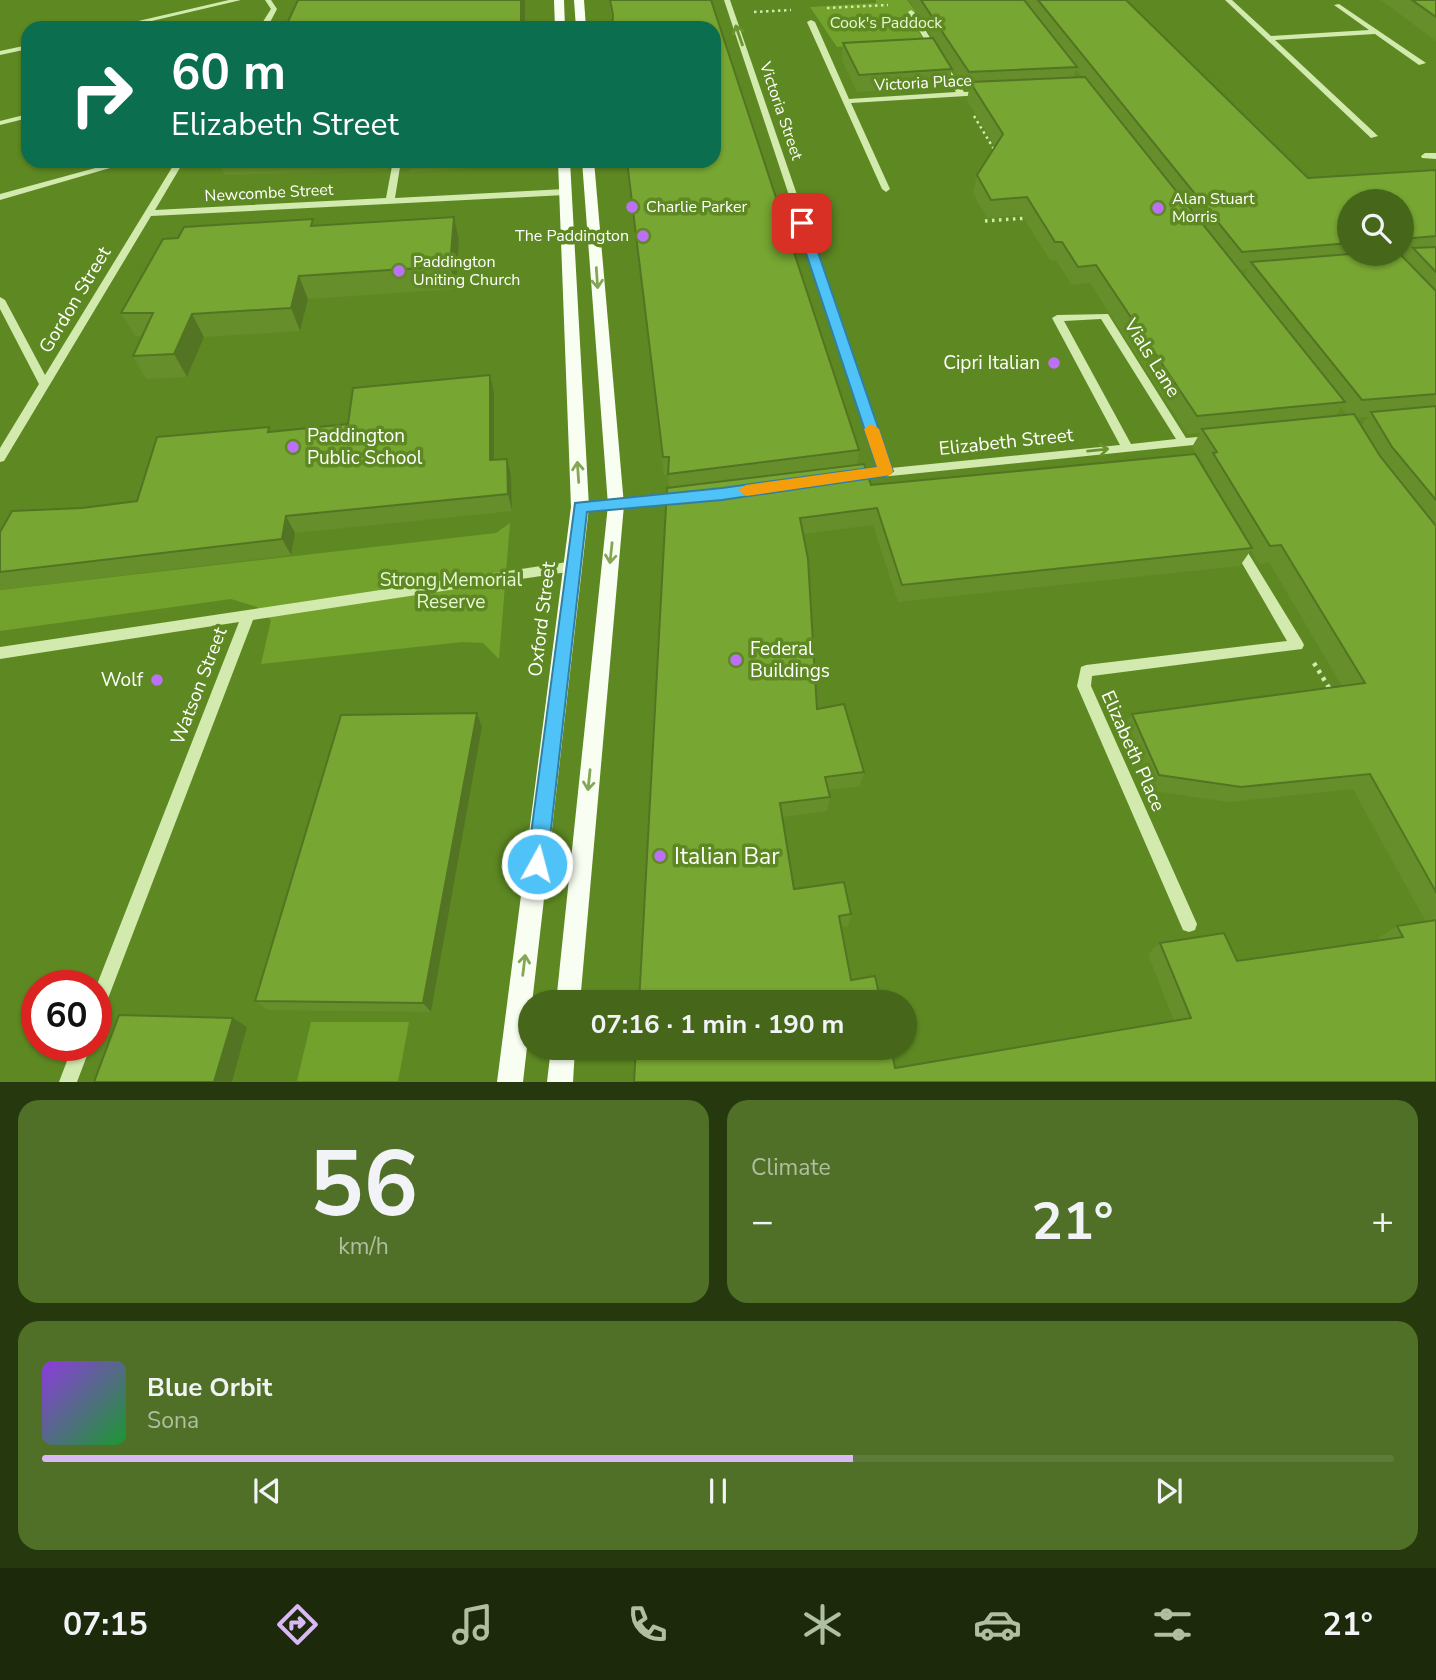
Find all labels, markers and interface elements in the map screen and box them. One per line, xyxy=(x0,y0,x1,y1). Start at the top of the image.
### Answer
park label: Cook's Paddock xyxy=(830,12,943,34)
one-way arrow xyxy=(732,24,744,46)
text: 60 m xyxy=(171,39,286,106)
icon: right xyxy=(56,49,147,140)
street label: Victoria Street xyxy=(754,58,808,163)
street label: Victoria Place xyxy=(873,69,972,97)
text: Elizabeth Street xyxy=(171,103,399,146)
street label: Newcombe Street xyxy=(204,179,334,207)
place label: Alan Stuart Morris xyxy=(1172,188,1255,228)
map controls xyxy=(1337,189,1414,266)
button: search xyxy=(1337,189,1414,266)
pin xyxy=(772,193,832,253)
place label: Charlie Parker xyxy=(646,196,747,218)
marker: Charlie Parker xyxy=(624,199,640,215)
marker: Alan Stuart Morris xyxy=(1150,200,1166,216)
icon: arrive xyxy=(783,204,821,242)
place label: The Paddington xyxy=(515,225,629,247)
marker: The Paddington xyxy=(635,228,651,244)
street label: Gordon Street xyxy=(33,241,117,358)
place label: Paddington Uniting Church xyxy=(413,251,520,291)
marker: Paddington Uniting Church xyxy=(391,263,407,279)
one-way arrow xyxy=(591,266,604,289)
street label: Vials Lane xyxy=(1117,313,1186,402)
place label: Cipri Italian xyxy=(943,350,1040,376)
marker: Cipri Italian xyxy=(1046,355,1062,371)
street label: Elizabeth Street xyxy=(937,422,1075,462)
place label: Paddington Public School xyxy=(307,423,423,471)
marker: Paddington Public School xyxy=(285,439,301,455)
one-way arrow xyxy=(1086,444,1109,457)
one-way arrow xyxy=(571,461,584,483)
one-way arrow xyxy=(605,542,618,564)
street label: Oxford Street xyxy=(522,560,562,678)
park label: Strong Memorial Reserve xyxy=(380,567,523,615)
street label: Watson Street xyxy=(165,623,233,748)
place label: Federal Buildings xyxy=(750,636,830,684)
marker: Federal Buildings xyxy=(728,652,744,668)
place label: Wolf xyxy=(101,667,144,693)
marker: Wolf xyxy=(149,672,165,688)
street label: Elizabeth Place xyxy=(1095,686,1171,816)
one-way arrow xyxy=(582,768,595,791)
position arrow xyxy=(500,827,574,901)
place label: Italian Bar xyxy=(674,841,780,872)
marker: Italian Bar xyxy=(652,848,668,864)
one-way arrow xyxy=(518,954,531,977)
speed limit sign: 60 xyxy=(21,970,112,1061)
text: 07:16 · 1 min · 190 m xyxy=(591,1007,844,1042)
text: 56 xyxy=(309,1123,418,1247)
text: Climate xyxy=(751,1152,831,1183)
text: 21° xyxy=(1031,1186,1114,1257)
text: − xyxy=(751,1196,774,1247)
text: + xyxy=(1371,1196,1394,1247)
text: km/h xyxy=(338,1231,389,1262)
text: Blue Orbit xyxy=(147,1370,272,1405)
text: Sona xyxy=(147,1405,199,1436)
icon: previous xyxy=(248,1472,286,1510)
icon: pause xyxy=(699,1472,737,1510)
icon: next xyxy=(1150,1472,1188,1510)
icon: directions xyxy=(273,1600,322,1649)
icon: music xyxy=(448,1600,497,1649)
icon: phone xyxy=(623,1600,672,1649)
icon: climate xyxy=(798,1600,847,1649)
icon: car xyxy=(973,1600,1022,1649)
icon: filters xyxy=(1148,1600,1197,1649)
text: 07:15 xyxy=(63,1603,148,1646)
text: 21° xyxy=(1322,1603,1373,1646)

